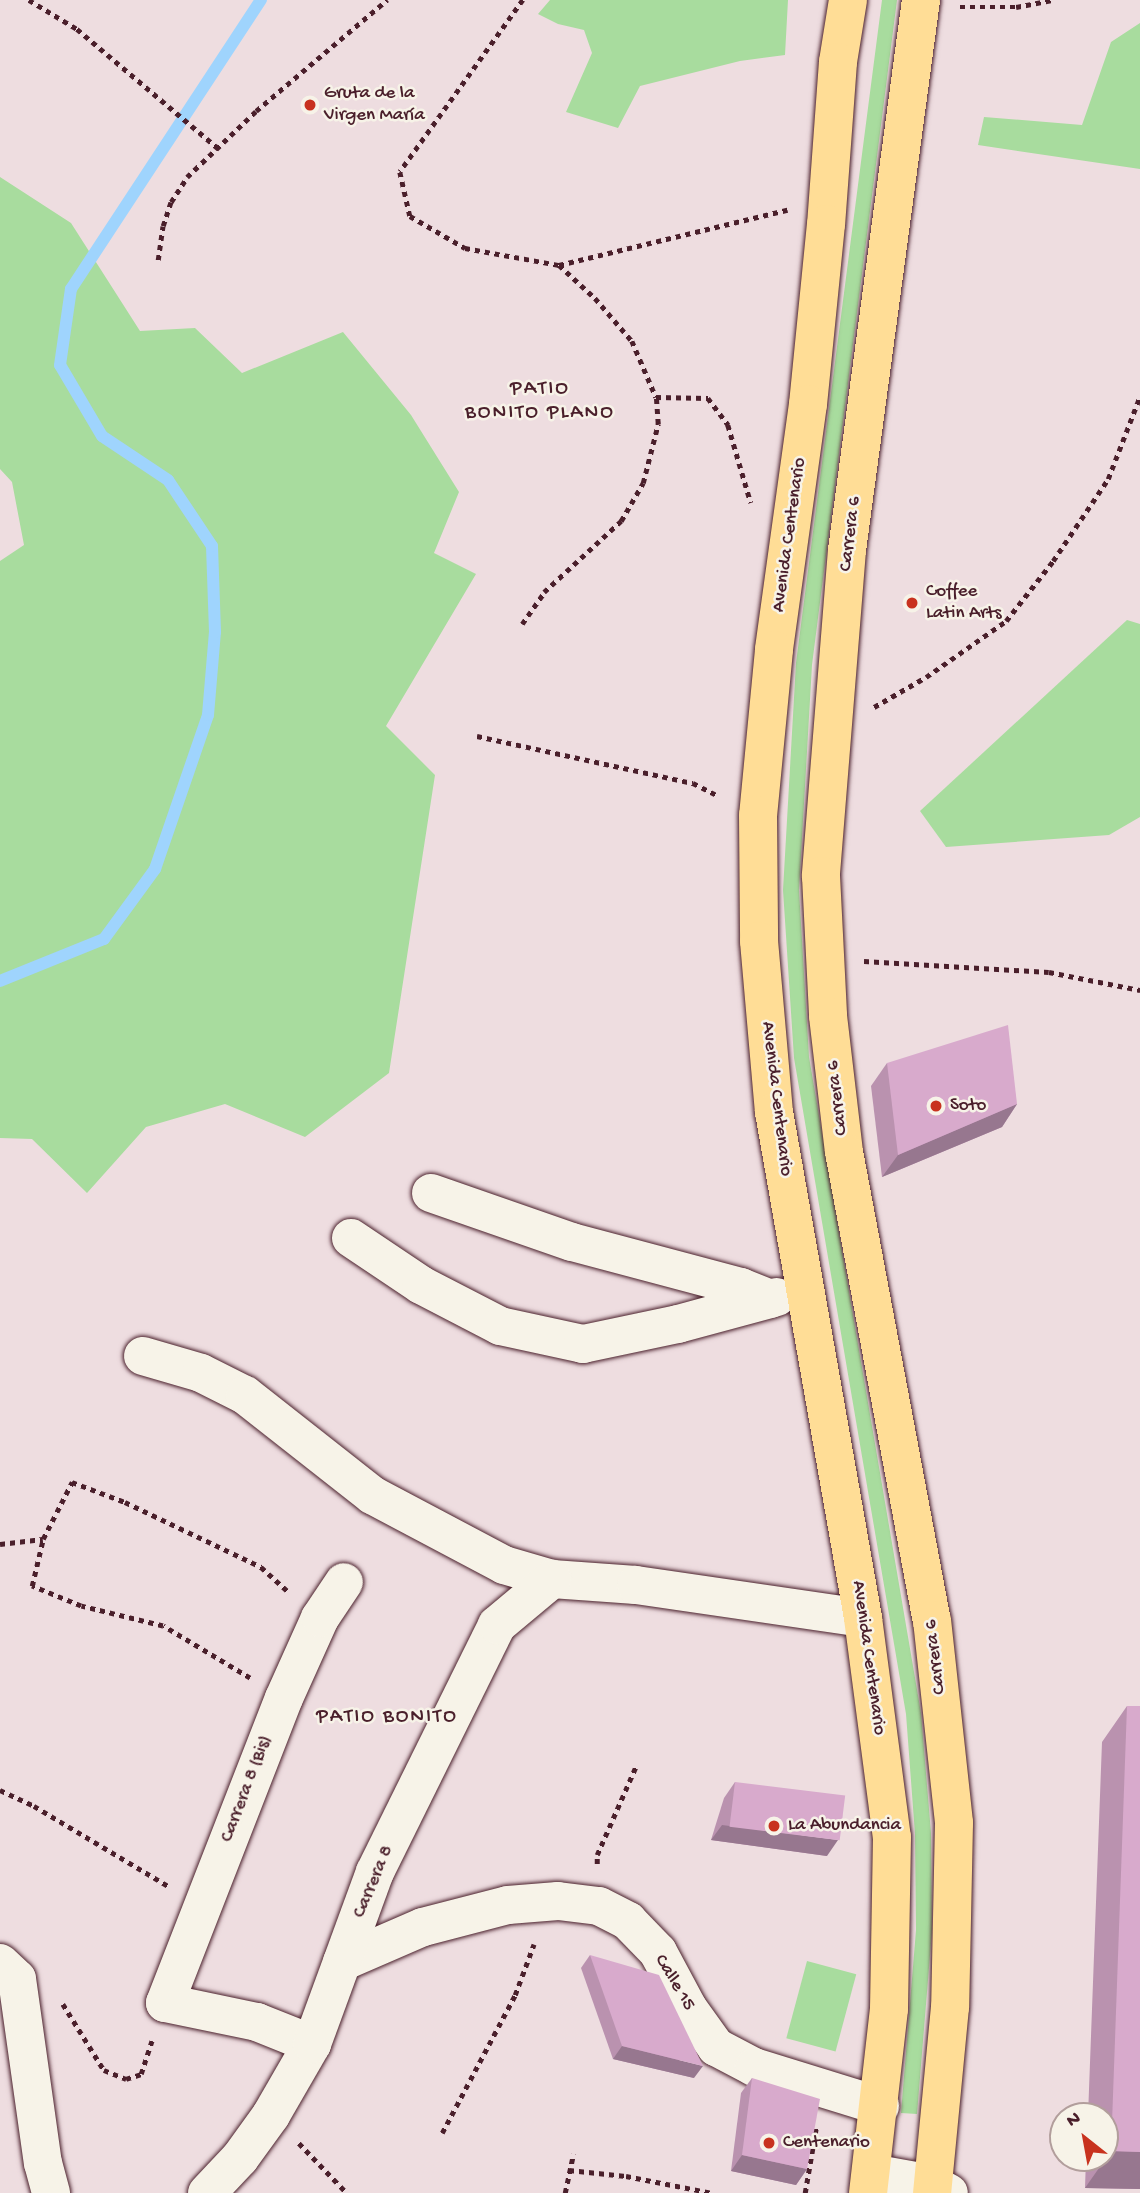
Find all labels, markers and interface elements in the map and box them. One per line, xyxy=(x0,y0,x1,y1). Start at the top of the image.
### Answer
place label: Gruta de la Virgen María xyxy=(324,83,425,127)
marker: Gruta de la Virgen María xyxy=(302,97,318,113)
district label: PATIO BONITO PLANO xyxy=(467,377,613,427)
street label: Avenida Centenario xyxy=(768,456,812,614)
street label: Carrera 6 xyxy=(835,495,867,573)
place label: Coffee Latin Arts xyxy=(926,581,1002,625)
marker: Coffee Latin Arts xyxy=(904,595,920,611)
street label: Avenida Centenario xyxy=(755,1020,797,1178)
street label: Carrera 6 xyxy=(822,1059,854,1137)
place label: Soto xyxy=(950,1095,986,1117)
marker: Soto xyxy=(928,1098,944,1114)
street label: Avenida Centenario xyxy=(846,1579,890,1737)
street label: Carrera 6 xyxy=(920,1618,952,1696)
district label: PATIO BONITO xyxy=(318,1705,456,1731)
street label: Carrera 8 (Bis) xyxy=(216,1732,278,1846)
place label: La Abundancia xyxy=(788,1815,901,1837)
marker: La Abundancia xyxy=(766,1818,782,1834)
street label: Carrera 8 xyxy=(349,1842,399,1922)
street label: Calle 15 xyxy=(648,1951,700,2015)
north arrow xyxy=(1049,2102,1119,2172)
text: N xyxy=(1063,2107,1085,2133)
place label: Centenario xyxy=(783,2132,870,2154)
marker: Centenario xyxy=(761,2135,777,2151)

